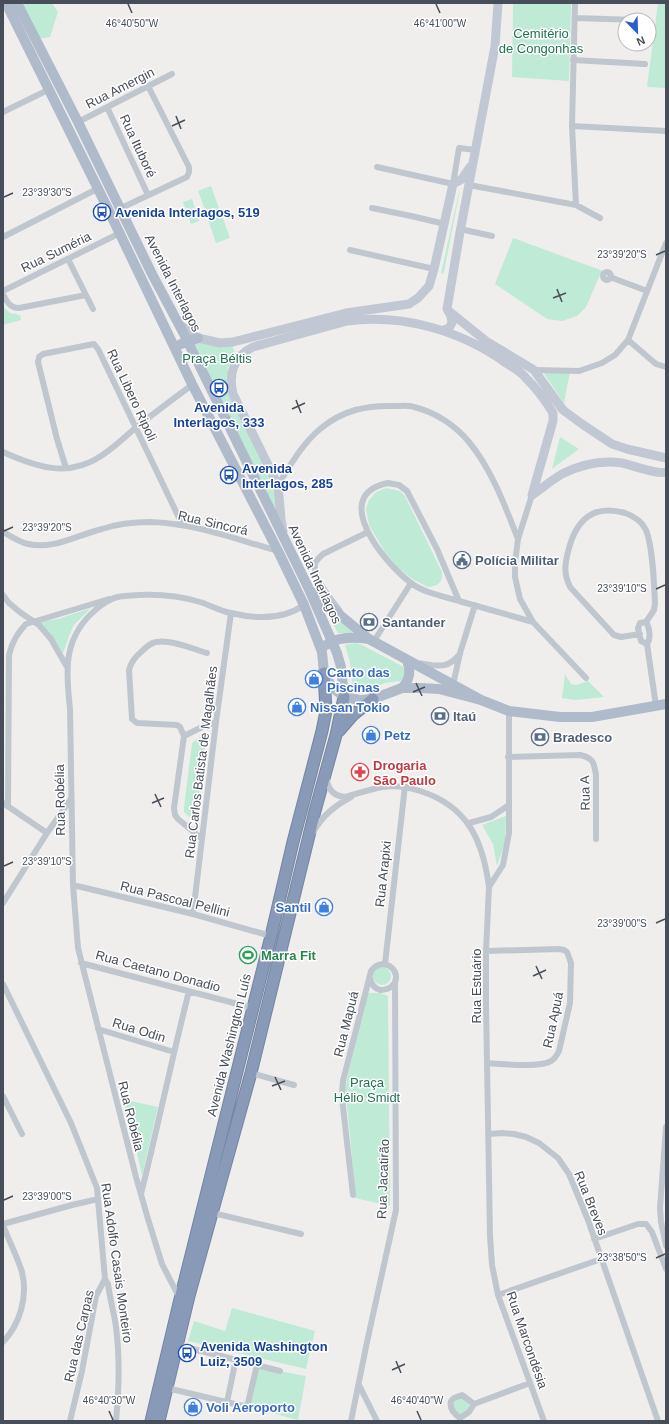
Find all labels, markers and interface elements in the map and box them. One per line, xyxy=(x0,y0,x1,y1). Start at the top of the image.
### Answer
north arrow xyxy=(617,12,657,52)
text: 46°40'50"W xyxy=(106,18,159,29)
text: 46°41'00"W xyxy=(414,18,467,29)
park label: Cemitério de Congonhas xyxy=(499,26,584,56)
text: N xyxy=(635,34,647,48)
street label: Rua Amergin xyxy=(83,64,157,112)
street label: Rua Ituboré xyxy=(117,112,159,180)
text: 23°39'30"S xyxy=(22,187,72,198)
bus stop icon: Avenida Interlagos, 519 xyxy=(92,202,112,222)
place label: Avenida Interlagos, 519 xyxy=(115,205,260,220)
street label: Rua Suméria xyxy=(19,228,94,275)
street label: Avenida Interlagos xyxy=(142,232,204,335)
text: 23°39'20"S xyxy=(597,249,647,260)
street label: Rua Libero Ripoli xyxy=(104,347,160,443)
park label: Praça Béltis xyxy=(182,351,252,366)
bus stop icon: Avenida Interlagos, 333 xyxy=(209,378,229,398)
place label: Avenida Interlagos, 333 xyxy=(173,400,265,430)
place label: Avenida Interlagos, 285 xyxy=(242,461,333,491)
bus stop icon: Avenida Interlagos, 285 xyxy=(219,465,239,485)
street label: Rua Sincorá xyxy=(176,508,250,539)
text: 23°39'20"S xyxy=(22,522,72,533)
street label: Avenida Interlagos xyxy=(285,522,345,626)
public building icon: Polícia Militar xyxy=(452,550,472,570)
place label: Polícia Militar xyxy=(475,553,559,568)
text: 23°39'10"S xyxy=(597,583,647,594)
bank icon: Santander xyxy=(359,612,379,632)
place label: Santander xyxy=(382,615,446,630)
street label: Rua Carlos Batista de Magalhães xyxy=(182,664,220,859)
place label: Canto das Piscinas xyxy=(327,665,390,695)
shop icon: Canto das Piscinas xyxy=(304,669,324,689)
shop icon: Nissan Tokio xyxy=(287,697,307,717)
place label: Nissan Tokio xyxy=(310,700,390,715)
bank icon: Itaú xyxy=(430,706,450,726)
place label: Itaú xyxy=(453,709,476,724)
shop icon: Petz xyxy=(361,725,381,745)
bank icon: Bradesco xyxy=(530,727,550,747)
place label: Petz xyxy=(384,728,411,743)
place label: Bradesco xyxy=(553,730,612,745)
place label: Drogaria São Paulo xyxy=(373,758,436,788)
pharmacy icon: Drogaria São Paulo xyxy=(350,762,370,782)
street label: Rua Robélia xyxy=(52,763,68,836)
street label: Rua A xyxy=(577,775,593,811)
street label: Rua Arapixi xyxy=(372,840,394,908)
text: 23°39'10"S xyxy=(22,856,72,867)
street label: Rua Pascoal Pellini xyxy=(119,878,231,920)
shop icon: Santil xyxy=(314,897,334,917)
place label: Santil xyxy=(276,900,311,915)
text: 23°39'00"S xyxy=(597,918,647,929)
sports icon: Marra Fit xyxy=(238,945,258,965)
street label: Rua Caetano Donadio xyxy=(94,947,222,995)
place label: Marra Fit xyxy=(261,948,317,963)
street label: Rua Estuário xyxy=(469,948,484,1024)
street label: Avenida Washington Luís xyxy=(204,972,254,1118)
street label: Rua Mapuá xyxy=(331,989,362,1058)
street label: Rua Apuá xyxy=(540,990,566,1049)
street label: Rua Odin xyxy=(111,1015,167,1045)
park label: Praça Hélio Smidt xyxy=(334,1075,401,1105)
street label: Rua Robélia xyxy=(115,1079,147,1153)
street label: Rua Jacatirão xyxy=(374,1139,392,1219)
street label: Rua Breves xyxy=(571,1169,611,1238)
street label: Rua Adolfo Casais Monteiro xyxy=(98,1182,136,1344)
text: 23°39'00"S xyxy=(22,1191,72,1202)
text: 23°38'50"S xyxy=(597,1252,647,1263)
street label: Rua das Carpas xyxy=(61,1288,97,1383)
street label: Rua Marcondésia xyxy=(503,1289,551,1391)
place label: Avenida Washington Luiz, 3509 xyxy=(200,1339,328,1369)
bus stop icon: Avenida Washington Luiz, 3509 xyxy=(177,1343,197,1363)
text: 46°40'30"W xyxy=(83,1395,136,1406)
text: 46°40'40"W xyxy=(391,1395,444,1406)
shop icon: Voli Aeroporto xyxy=(183,1397,203,1417)
place label: Voli Aeroporto xyxy=(206,1400,295,1415)

